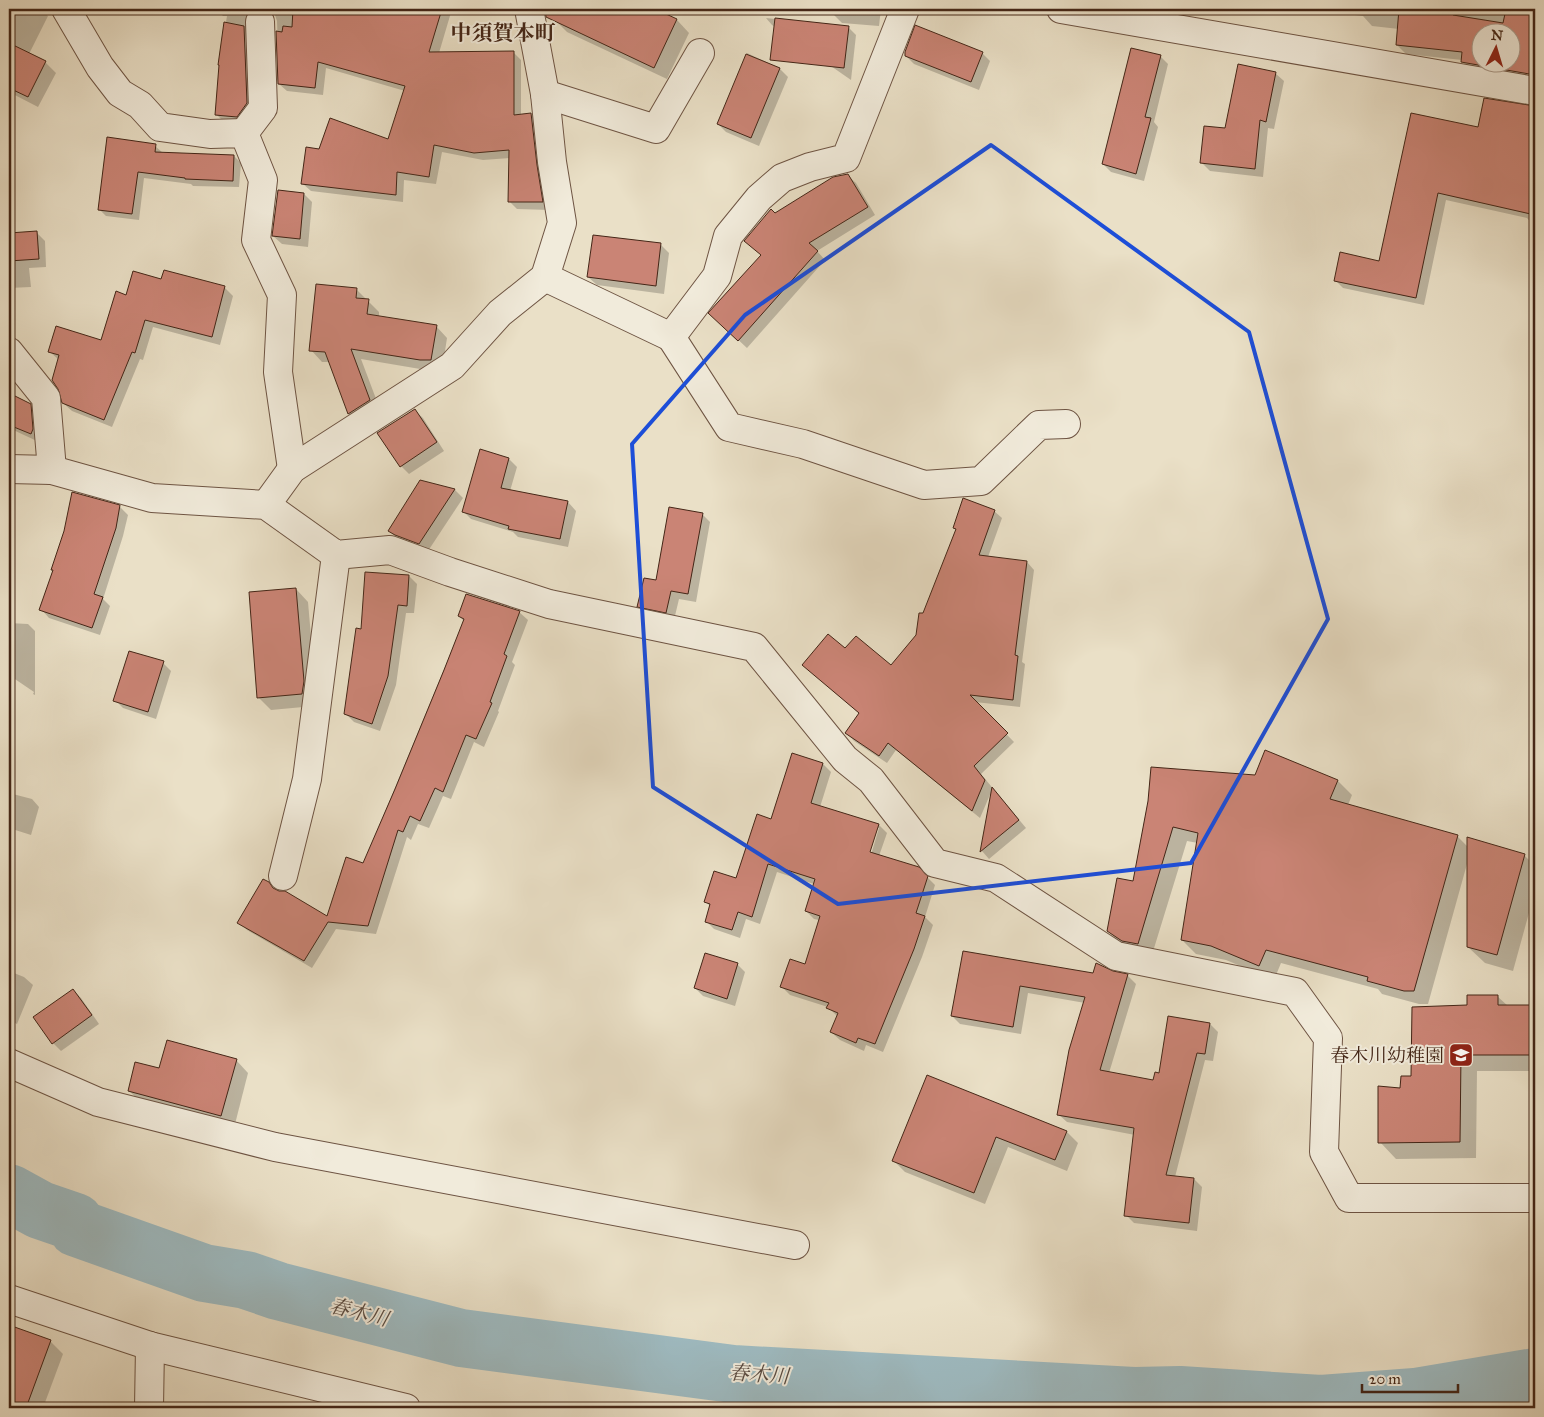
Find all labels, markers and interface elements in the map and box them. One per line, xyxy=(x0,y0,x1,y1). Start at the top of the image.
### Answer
district label: 中須賀本町 xyxy=(451,20,556,46)
north arrow xyxy=(1472,22,1522,72)
text: N xyxy=(1490,27,1504,45)
school or university icon: 春木川幼稚園 xyxy=(1448,1042,1474,1068)
place label: 春木川幼稚園 xyxy=(1330,1044,1444,1067)
water label: 春木川 xyxy=(327,1293,393,1331)
water label: 春木川 xyxy=(728,1360,792,1388)
scale bar xyxy=(1362,1362,1458,1394)
text: 20 m xyxy=(1369,1370,1401,1388)

